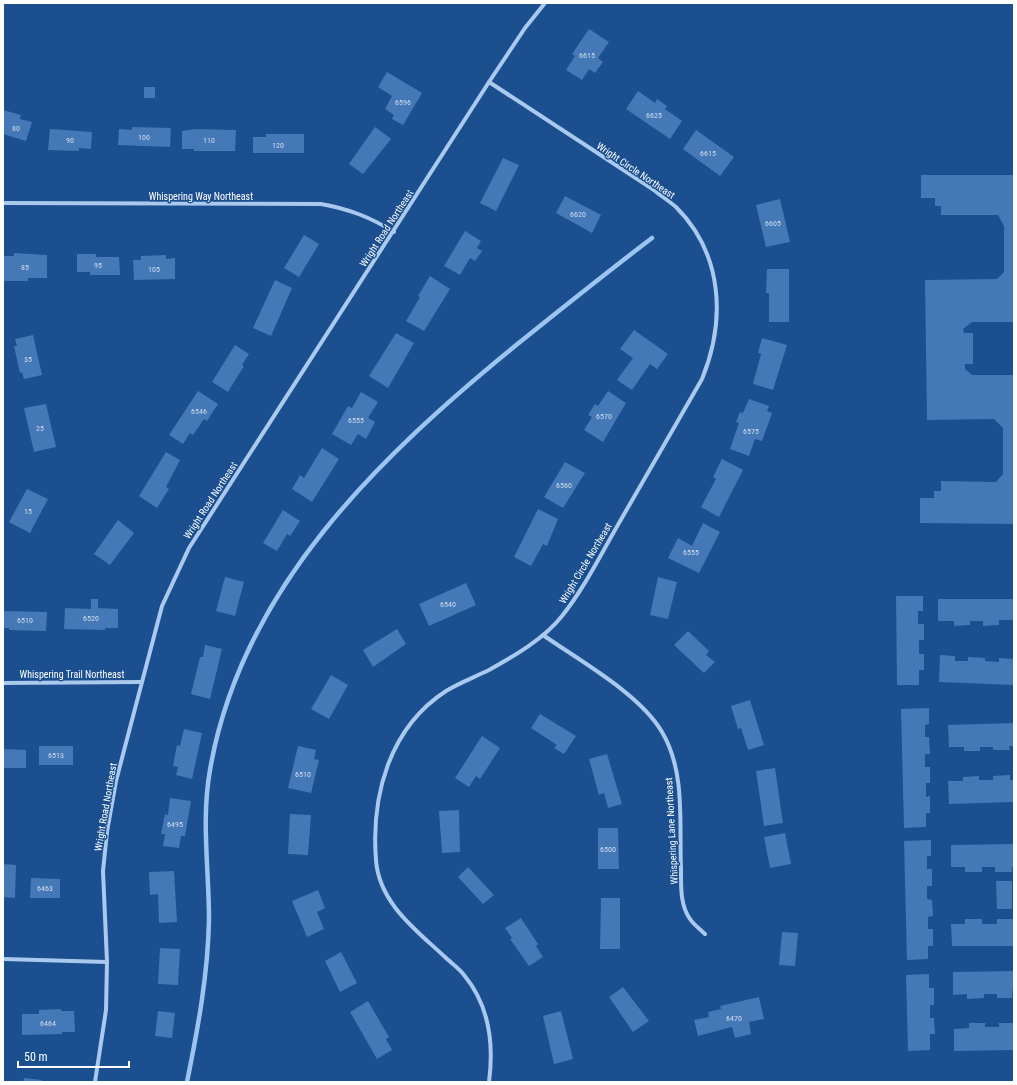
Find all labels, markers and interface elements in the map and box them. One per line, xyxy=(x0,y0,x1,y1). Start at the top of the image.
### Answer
house number: 6615 xyxy=(579,51,595,60)
house number: 6596 xyxy=(395,98,411,107)
house number: 6625 xyxy=(646,111,662,120)
house number: 80 xyxy=(12,124,20,133)
house number: 100 xyxy=(138,133,150,142)
house number: 90 xyxy=(66,136,74,145)
house number: 110 xyxy=(203,136,215,145)
street label: Wright Circle Northeast xyxy=(595,140,677,201)
house number: 120 xyxy=(272,141,284,150)
house number: 6615 xyxy=(700,149,716,158)
street label: Wright Road Northeast xyxy=(357,188,415,269)
street label: Whispering Way Northeast xyxy=(149,191,253,202)
house number: 6620 xyxy=(570,210,586,219)
house number: 6605 xyxy=(765,219,781,228)
house number: 95 xyxy=(94,261,102,270)
house number: 85 xyxy=(21,263,29,272)
house number: 105 xyxy=(148,265,160,274)
house number: 35 xyxy=(24,355,32,364)
house number: 6546 xyxy=(191,407,207,416)
house number: 6570 xyxy=(596,412,612,421)
house number: 6555 xyxy=(348,416,364,425)
house number: 25 xyxy=(36,424,44,433)
house number: 6575 xyxy=(743,427,759,436)
street label: Wright Road Northeast xyxy=(181,460,239,541)
house number: 6560 xyxy=(556,481,572,490)
house number: 15 xyxy=(24,507,32,516)
street label: Wright Circle Northeast xyxy=(557,521,614,606)
house number: 6555 xyxy=(683,548,699,557)
house number: 6540 xyxy=(440,600,456,609)
house number: 6520 xyxy=(83,614,99,623)
house number: 6510 xyxy=(17,616,33,625)
street label: Whispering Trail Northeast xyxy=(20,669,124,680)
house number: 6513 xyxy=(48,751,64,760)
street label: Wright Road Northeast xyxy=(92,762,119,852)
house number: 6510 xyxy=(295,770,311,779)
street label: Whispering Lane Northeast xyxy=(663,777,680,885)
house number: 6495 xyxy=(167,820,183,829)
house number: 6500 xyxy=(600,845,616,854)
house number: 6463 xyxy=(37,884,53,893)
house number: 6470 xyxy=(726,1014,742,1023)
house number: 6464 xyxy=(40,1019,56,1028)
scale bar xyxy=(18,1043,129,1069)
text: 50 m xyxy=(24,1050,48,1064)

